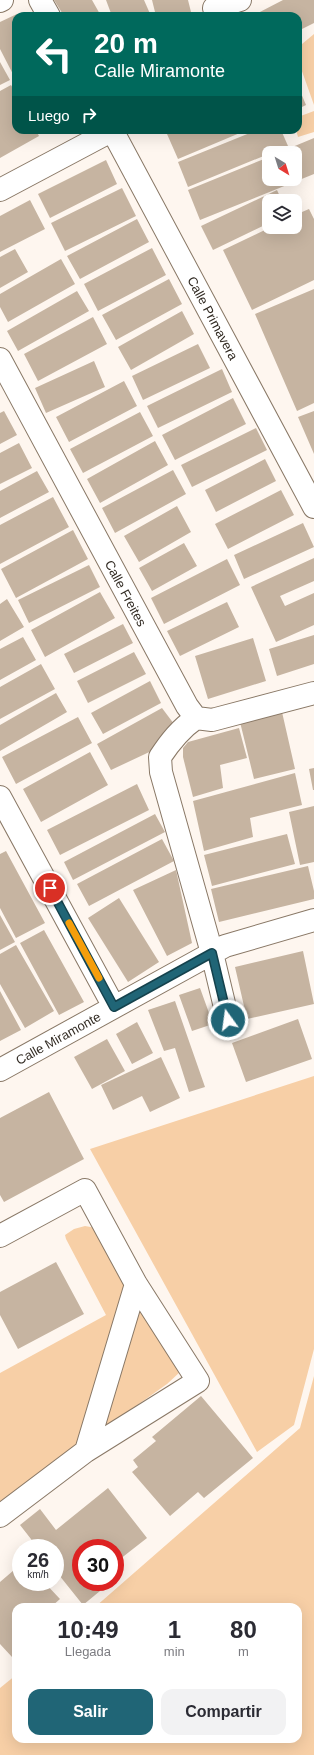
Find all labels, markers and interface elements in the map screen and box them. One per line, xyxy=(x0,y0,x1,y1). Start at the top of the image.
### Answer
icon: left xyxy=(28,28,80,80)
text: 20 m xyxy=(94,28,158,59)
text: Calle Miramonte xyxy=(94,61,225,81)
icon: right xyxy=(78,104,100,126)
text: Luego xyxy=(28,107,70,124)
north arrow xyxy=(262,146,302,186)
map controls xyxy=(262,146,302,234)
button: layers xyxy=(262,194,302,234)
street label: Calle Primavera xyxy=(184,274,241,363)
street label: Calle Freites xyxy=(102,557,150,629)
pin xyxy=(33,871,67,905)
icon: arrive xyxy=(39,877,61,899)
position arrow xyxy=(207,999,249,1041)
street label: Calle Miramonte xyxy=(13,1009,103,1068)
speed limit sign: 30 xyxy=(72,1539,124,1591)
text: 26 xyxy=(27,1549,49,1571)
text: km/h xyxy=(27,1569,49,1580)
text: 10:49 xyxy=(57,1616,119,1643)
text: 1 xyxy=(168,1616,181,1643)
text: 80 xyxy=(230,1616,257,1643)
text: Llegada xyxy=(65,1644,111,1659)
text: min xyxy=(164,1644,185,1659)
text: m xyxy=(238,1644,249,1659)
button: Salir xyxy=(28,1689,153,1735)
button: Compartir xyxy=(161,1689,286,1735)

